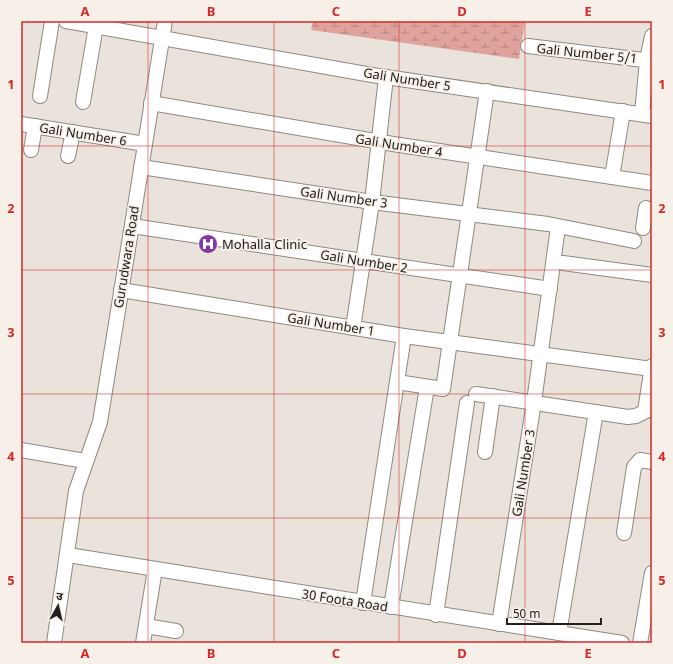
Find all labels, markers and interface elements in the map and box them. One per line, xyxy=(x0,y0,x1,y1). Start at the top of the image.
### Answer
text: A xyxy=(81,4,90,21)
text: B xyxy=(207,4,215,21)
text: C xyxy=(332,4,340,21)
text: D xyxy=(457,4,467,21)
text: E xyxy=(584,4,592,21)
street label: Gali Number 5/1 xyxy=(536,41,638,68)
street label: Gali Number 5 xyxy=(362,65,452,96)
text: 1 xyxy=(7,77,15,94)
text: 1 xyxy=(658,77,666,94)
street label: Gali Number 6 xyxy=(38,120,128,151)
street label: Gali Number 4 xyxy=(354,131,444,162)
street label: Gali Number 3 xyxy=(299,184,389,213)
text: 2 xyxy=(7,201,15,218)
text: 2 xyxy=(658,201,666,218)
street label: Gurudwara Road xyxy=(111,205,144,310)
hospital icon: Mohalla Clinic xyxy=(197,233,219,255)
place label: Mohalla Clinic xyxy=(222,237,307,254)
street label: Gali Number 2 xyxy=(319,247,409,278)
street label: Gali Number 1 xyxy=(286,310,376,341)
text: 3 xyxy=(7,325,15,342)
text: 3 xyxy=(658,325,666,342)
street label: Gali Number 3 xyxy=(509,428,540,518)
text: 4 xyxy=(7,449,15,466)
text: 4 xyxy=(658,449,666,466)
text: 5 xyxy=(7,573,15,590)
text: 5 xyxy=(658,573,666,590)
north arrow xyxy=(38,586,78,626)
street label: 30 Foota Road xyxy=(301,586,389,617)
text: उ xyxy=(55,590,64,605)
scale bar xyxy=(507,600,601,626)
text: 50 m xyxy=(513,607,541,623)
text: A xyxy=(81,646,90,663)
text: B xyxy=(207,646,215,663)
text: C xyxy=(332,646,340,663)
text: D xyxy=(457,646,467,663)
text: E xyxy=(584,646,592,663)

